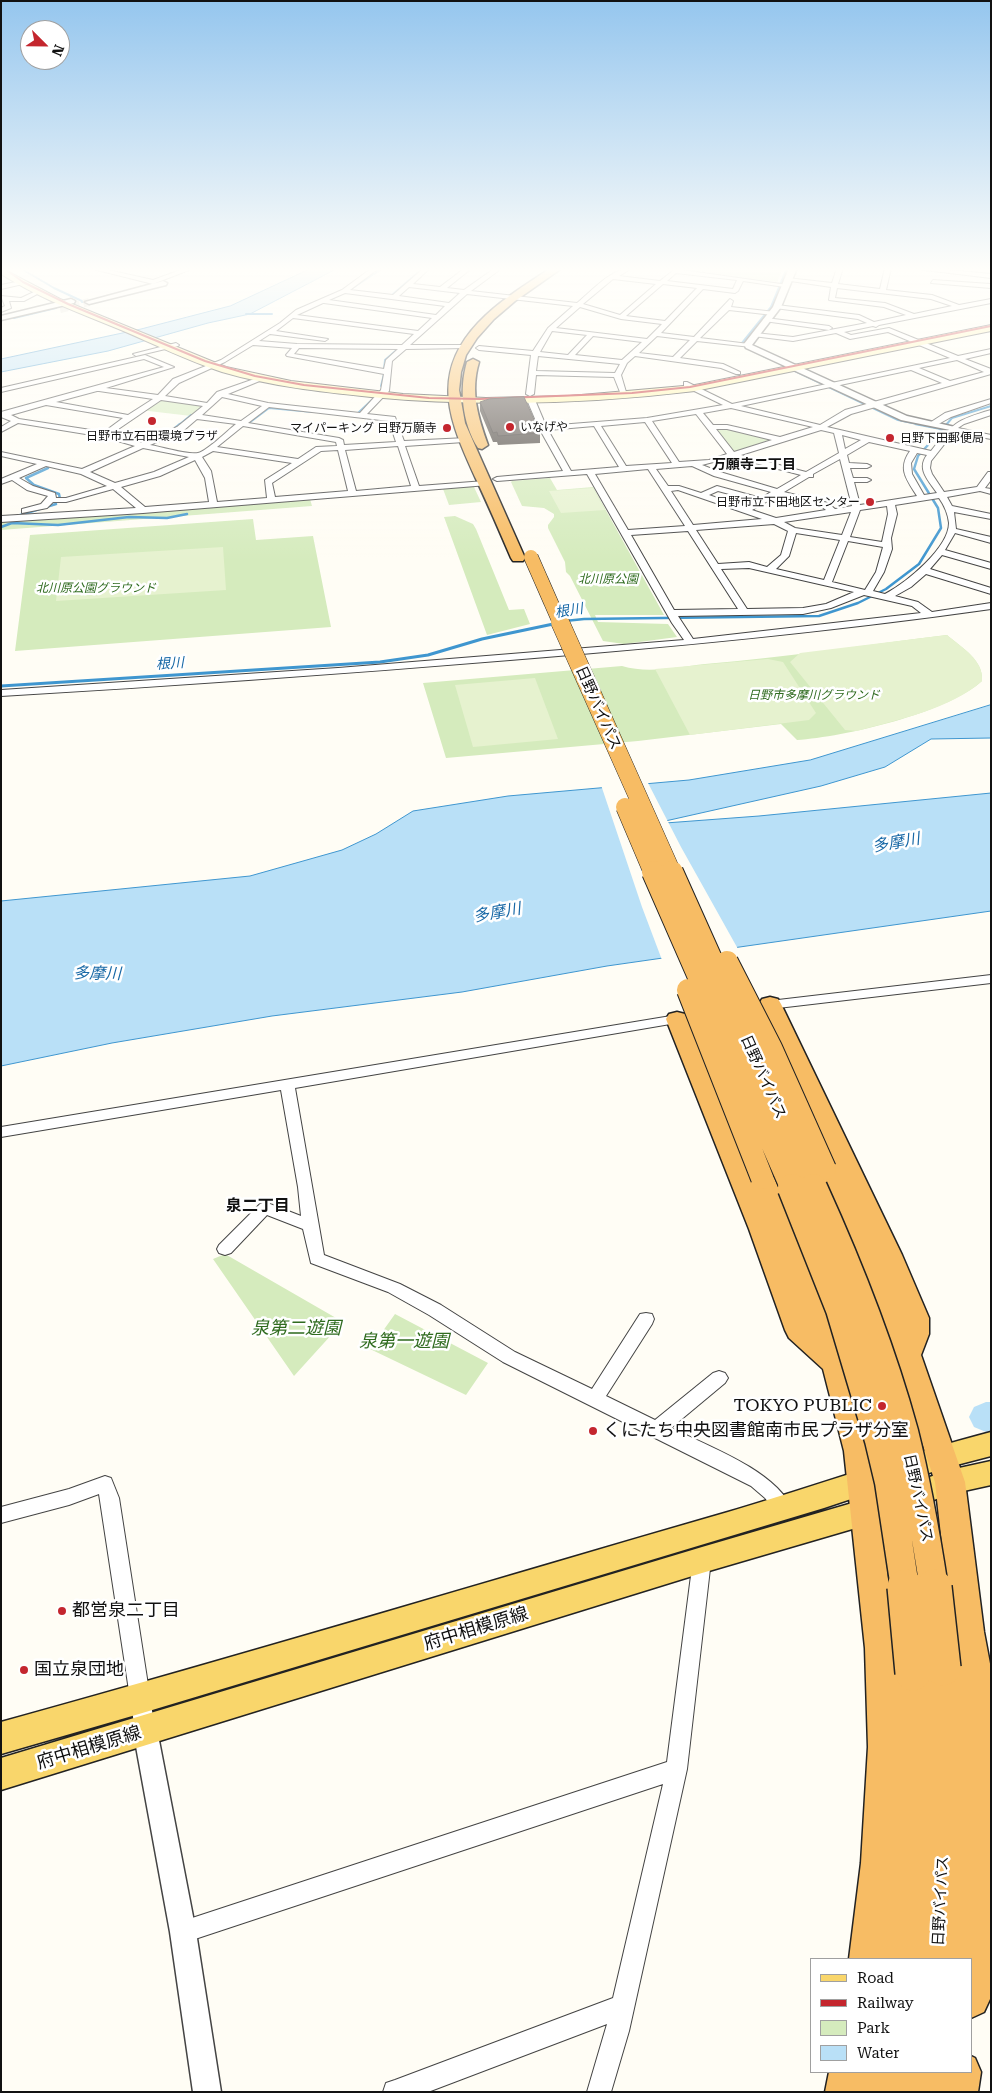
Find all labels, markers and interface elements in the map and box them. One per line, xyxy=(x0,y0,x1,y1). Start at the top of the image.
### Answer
north arrow xyxy=(20,20,70,70)
text: N xyxy=(48,42,67,59)
marker: 日野市立石田環境プラザ xyxy=(146,415,158,427)
place label: いなげや xyxy=(520,420,568,434)
place label: マイパーキング 日野万願寺 xyxy=(290,421,437,435)
marker: いなげや xyxy=(504,421,516,433)
marker: マイパーキング 日野万願寺 xyxy=(441,422,453,434)
place label: 日野市立石田環境プラザ xyxy=(86,429,218,443)
place label: 日野下田郵便局 xyxy=(900,431,984,445)
marker: 日野下田郵便局 xyxy=(884,432,896,444)
district label: 万願寺二丁目 xyxy=(712,457,796,473)
place label: 日野市立下田地区センター xyxy=(716,495,860,509)
marker: 日野市立下田地区センター xyxy=(864,496,876,508)
park label: 北川原公園 xyxy=(578,572,638,586)
park label: 北川原公園グラウンド xyxy=(36,581,156,595)
water label: 根川 xyxy=(554,601,584,621)
water label: 根川 xyxy=(155,655,185,673)
street label: 日野バイパス xyxy=(571,663,625,753)
park label: 日野市多摩川グラウンド xyxy=(748,688,880,702)
water label: 多摩川 xyxy=(871,829,921,857)
water label: 多摩川 xyxy=(472,899,522,927)
water label: 多摩川 xyxy=(73,964,121,984)
street label: 日野バイパス xyxy=(736,1032,790,1122)
district label: 泉二丁目 xyxy=(226,1196,290,1216)
park label: 泉第二遊園 xyxy=(251,1318,341,1340)
park label: 泉第一遊園 xyxy=(359,1331,449,1353)
place label: TOKYO PUBLIC xyxy=(734,1395,872,1417)
marker: TOKYO PUBLIC xyxy=(876,1400,888,1412)
place label: くにたち中央図書館南市民プラザ分室 xyxy=(603,1420,909,1442)
marker: くにたち中央図書館南市民プラザ分室 xyxy=(587,1425,599,1437)
street label: 日野バイパス xyxy=(900,1452,936,1544)
place label: 都営泉二丁目 xyxy=(72,1600,180,1622)
street label: 府中相模原線 xyxy=(421,1603,531,1655)
marker: 都営泉二丁目 xyxy=(56,1605,68,1617)
place label: 国立泉団地 xyxy=(34,1659,124,1681)
marker: 国立泉団地 xyxy=(18,1664,30,1676)
street label: 府中相模原線 xyxy=(34,1722,144,1774)
street label: 日野バイパス xyxy=(930,1856,952,1946)
legend xyxy=(810,1958,972,2073)
text: Road xyxy=(857,1969,894,1987)
text: Railway xyxy=(857,1994,914,2012)
text: Park xyxy=(857,2019,890,2037)
text: Water xyxy=(857,2044,899,2062)

